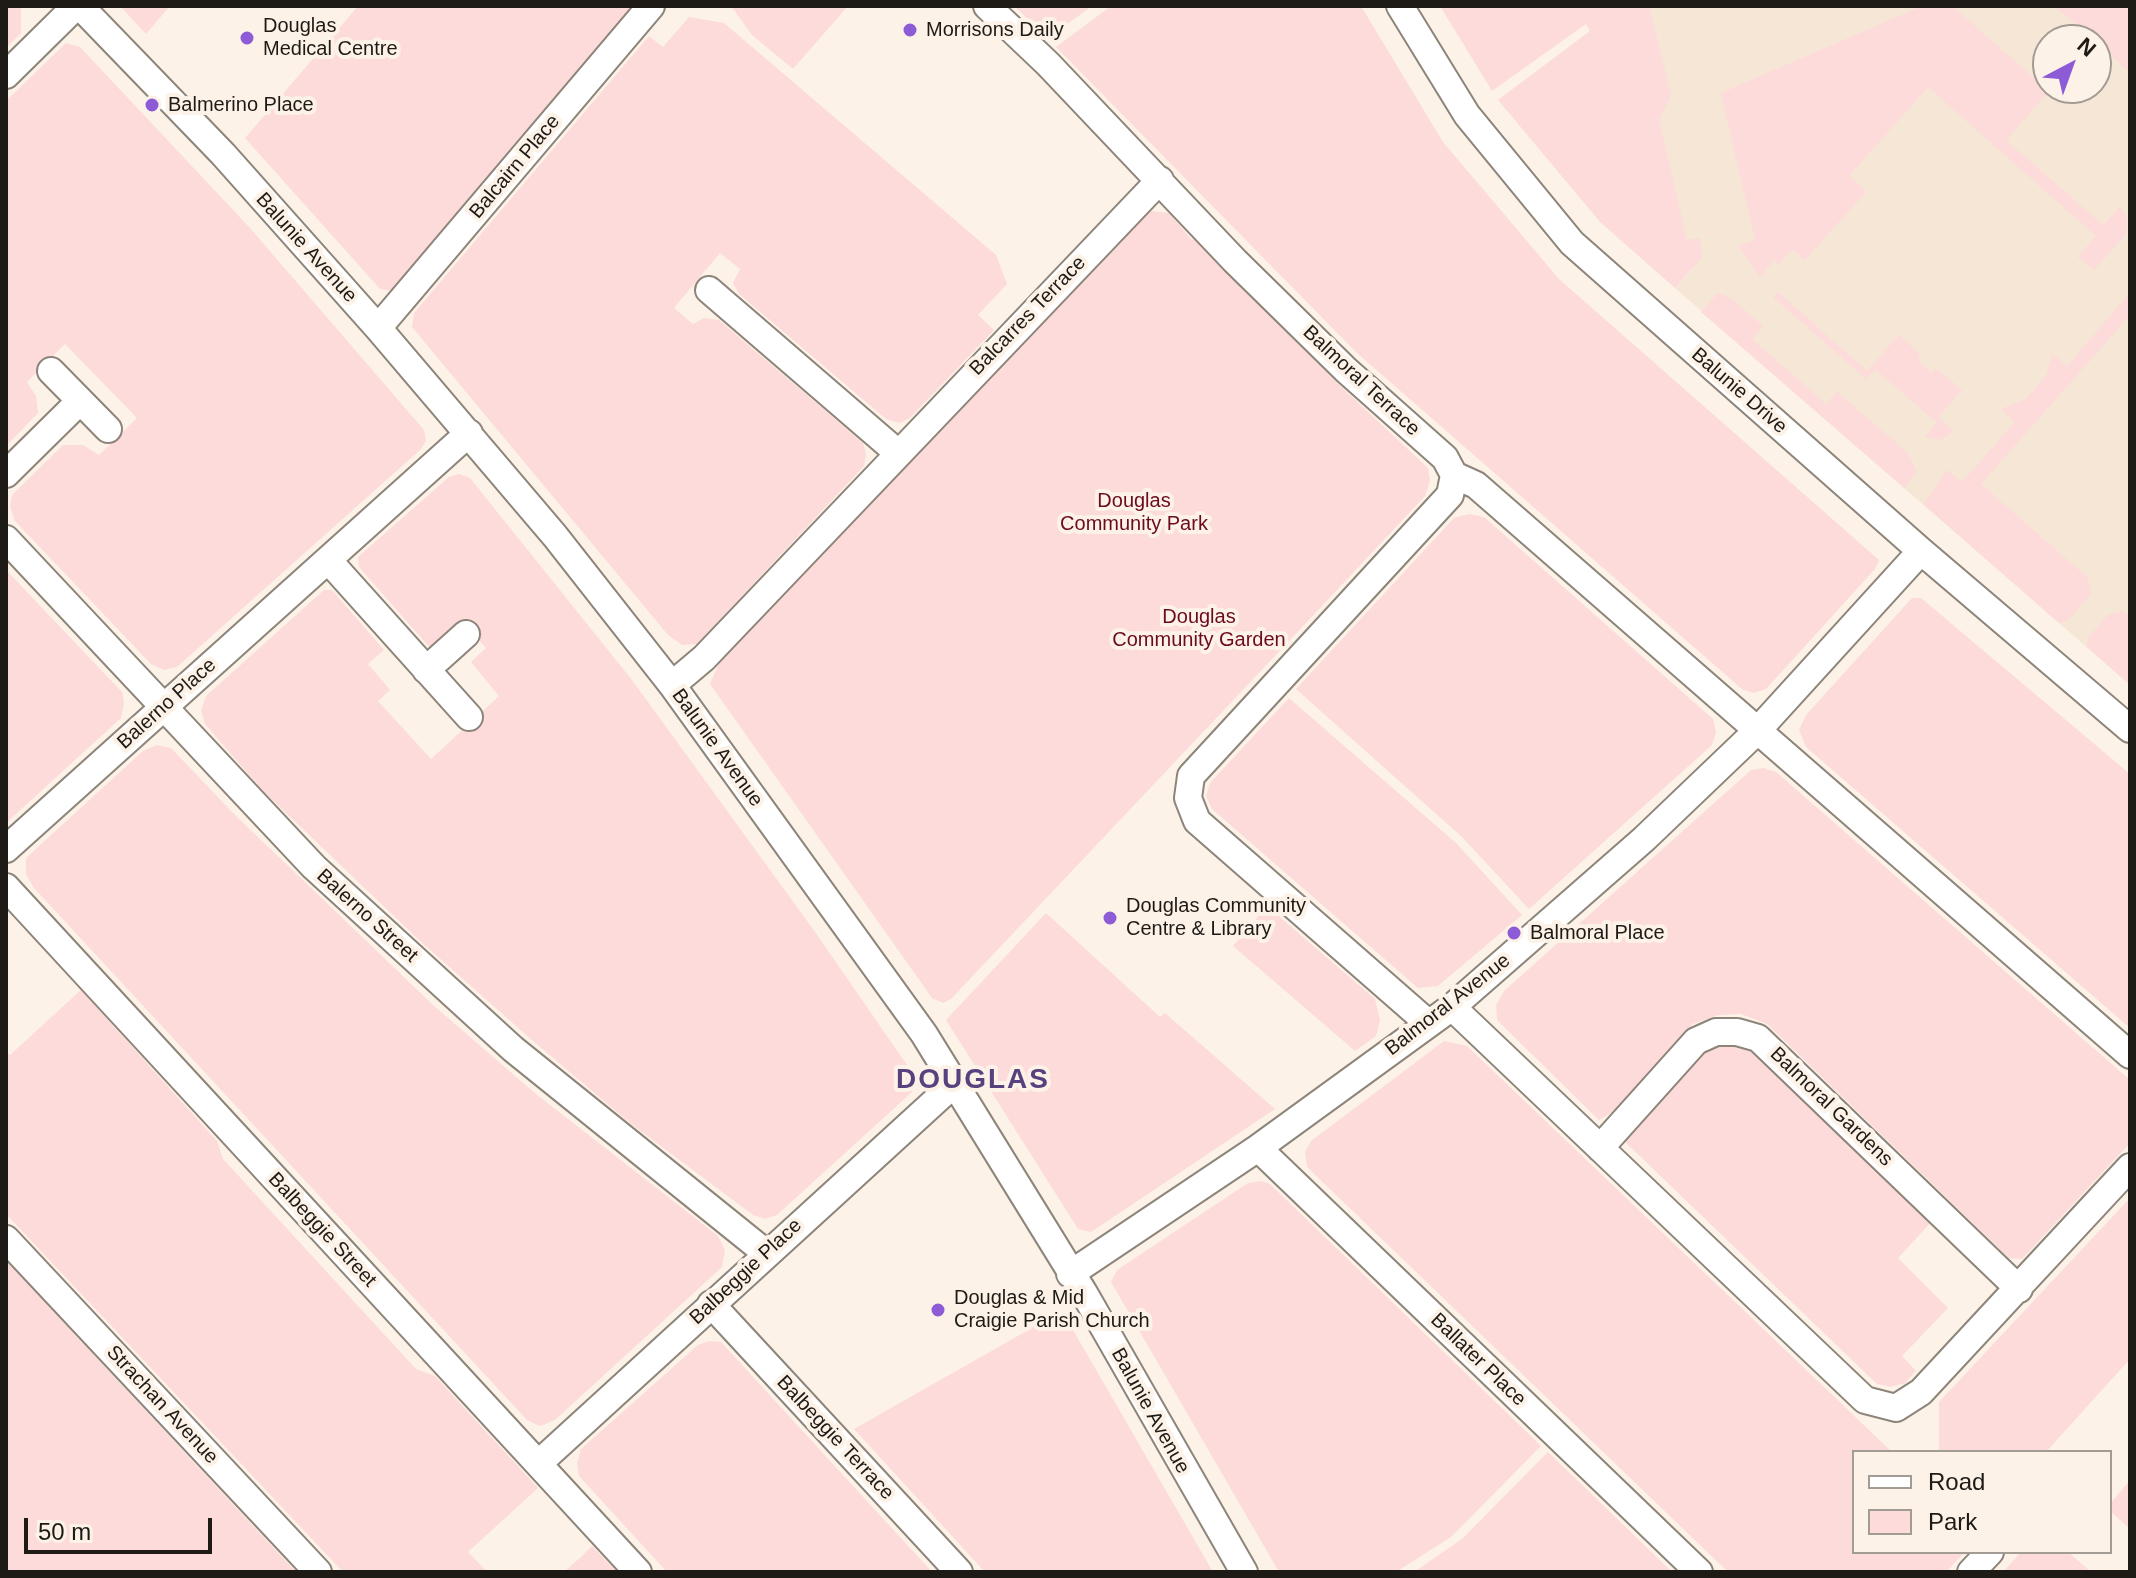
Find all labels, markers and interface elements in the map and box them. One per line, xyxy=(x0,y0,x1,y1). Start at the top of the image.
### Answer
place label: Douglas Medical Centre xyxy=(263,14,398,61)
place label: Morrisons Daily xyxy=(926,18,1064,42)
marker: Morrisons Daily xyxy=(901,21,919,39)
north arrow xyxy=(2032,24,2112,104)
marker: Douglas Medical Centre xyxy=(238,29,256,47)
text: N xyxy=(2073,32,2101,62)
place label: Balmerino Place xyxy=(168,93,314,117)
marker: Balmerino Place xyxy=(143,96,161,114)
street label: Balcairn Place xyxy=(465,110,565,224)
street label: Balunie Avenue xyxy=(250,188,362,308)
street label: Balcarres Terrace xyxy=(965,251,1091,381)
street label: Balmoral Terrace xyxy=(1298,321,1424,441)
street label: Balunie Drive xyxy=(1686,343,1792,439)
park label: Douglas Community Park xyxy=(1060,489,1208,536)
park label: Douglas Community Garden xyxy=(1112,605,1286,652)
street label: Balerno Place xyxy=(113,653,221,755)
street label: Balunie Avenue xyxy=(666,684,768,812)
street label: Balerno Street xyxy=(311,864,423,968)
place label: Douglas Community Centre & Library xyxy=(1126,894,1306,941)
marker: Douglas Community Centre & Library xyxy=(1101,909,1119,927)
place label: Balmoral Place xyxy=(1530,921,1665,945)
marker: Balmoral Place xyxy=(1505,924,1523,942)
street label: Balmoral Avenue xyxy=(1381,949,1515,1061)
street label: Balmoral Gardens xyxy=(1765,1042,1897,1172)
district label: DOUGLAS xyxy=(896,1063,1050,1097)
street label: Balbeggie Street xyxy=(263,1168,381,1292)
street label: Balbeggie Place xyxy=(685,1214,807,1330)
place label: Douglas & Mid Craigie Parish Church xyxy=(954,1286,1150,1333)
marker: Douglas & Mid Craigie Parish Church xyxy=(929,1301,947,1319)
street label: Ballater Place xyxy=(1425,1309,1531,1411)
street label: Strachan Avenue xyxy=(101,1341,223,1469)
street label: Balunie Avenue xyxy=(1106,1344,1194,1478)
street label: Balbeggie Terrace xyxy=(771,1371,899,1505)
legend xyxy=(1852,1450,2112,1554)
text: Road xyxy=(1928,1468,1985,1495)
scale bar xyxy=(28,1502,216,1552)
text: Park xyxy=(1928,1508,1977,1535)
text: 50 m xyxy=(38,1518,91,1545)

